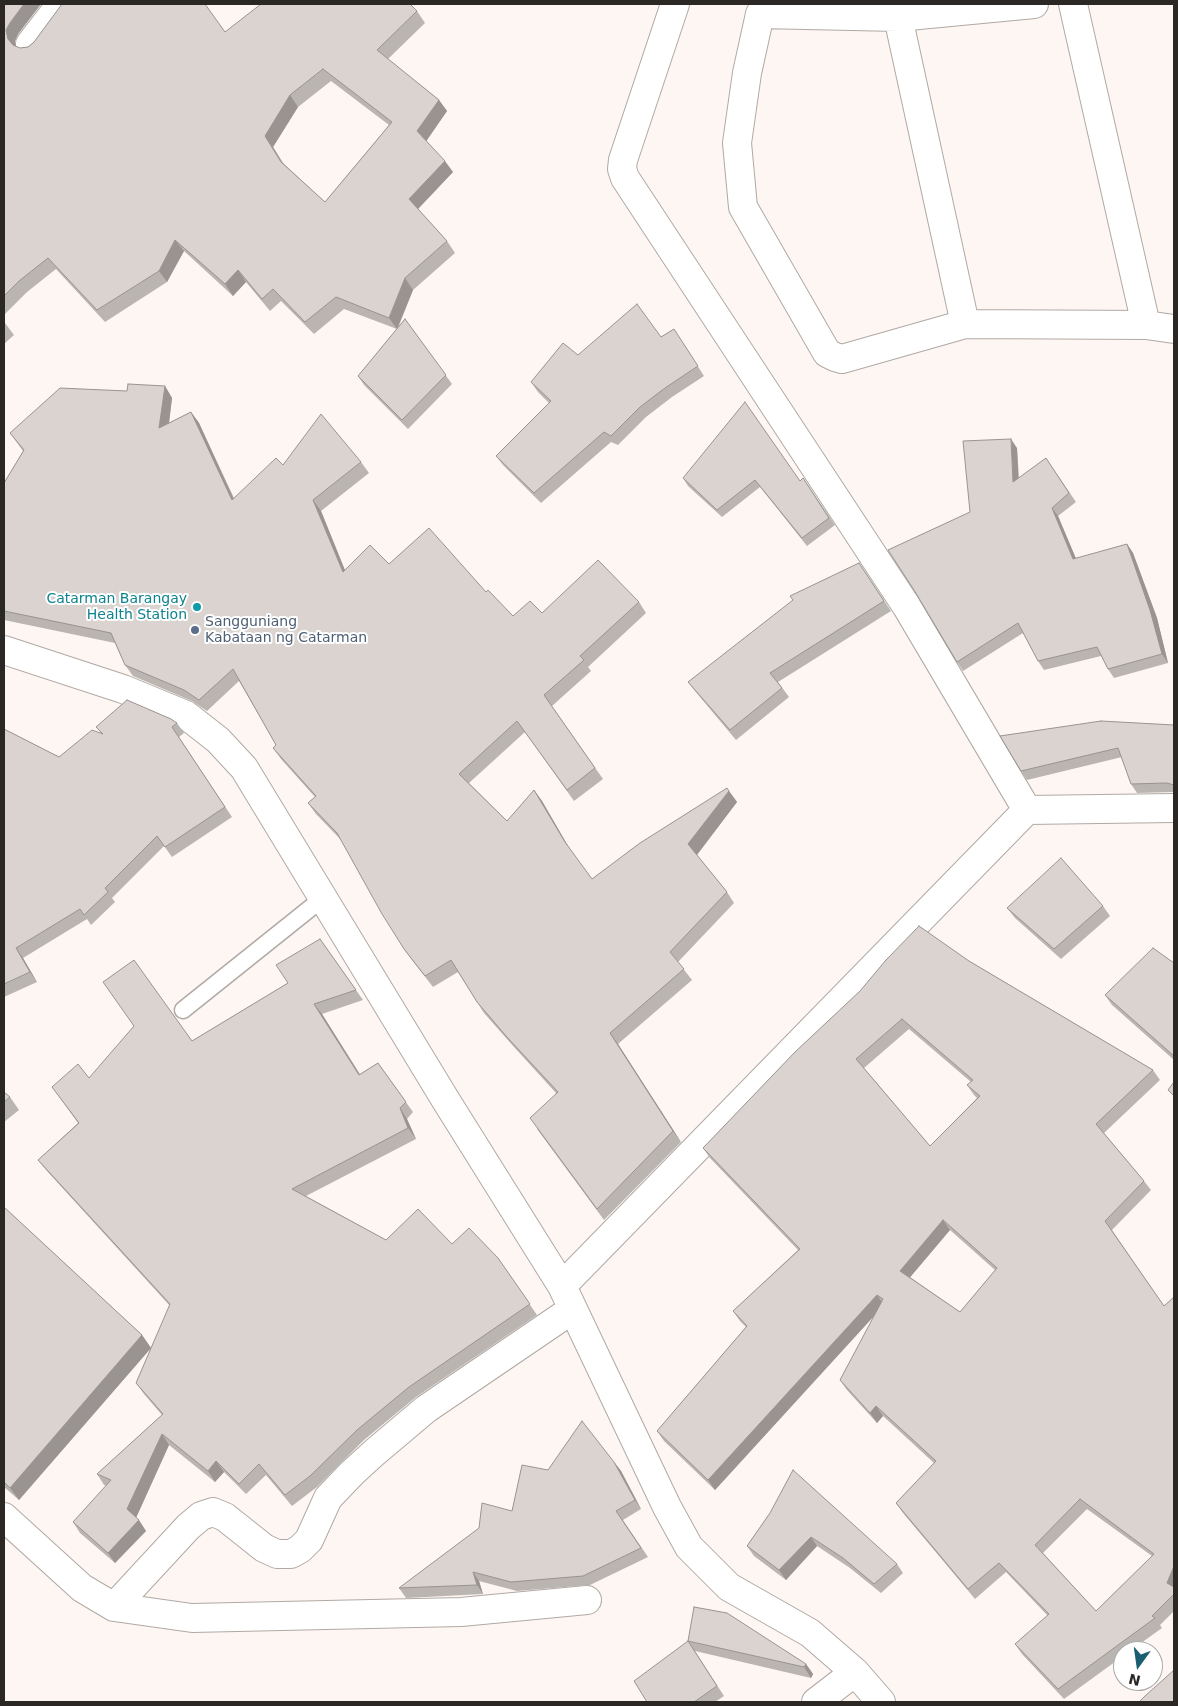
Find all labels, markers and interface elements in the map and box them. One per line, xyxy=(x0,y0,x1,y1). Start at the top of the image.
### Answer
place label: Catarman Barangay Health Station xyxy=(46,591,187,624)
marker: Catarman Barangay Health Station xyxy=(191,601,203,613)
place label: Sangguniang Kabataan ng Catarman xyxy=(205,614,367,646)
marker: Sangguniang Kabataan ng Catarman xyxy=(189,624,201,636)
north arrow xyxy=(1113,1641,1163,1691)
text: N xyxy=(1127,1670,1142,1689)

